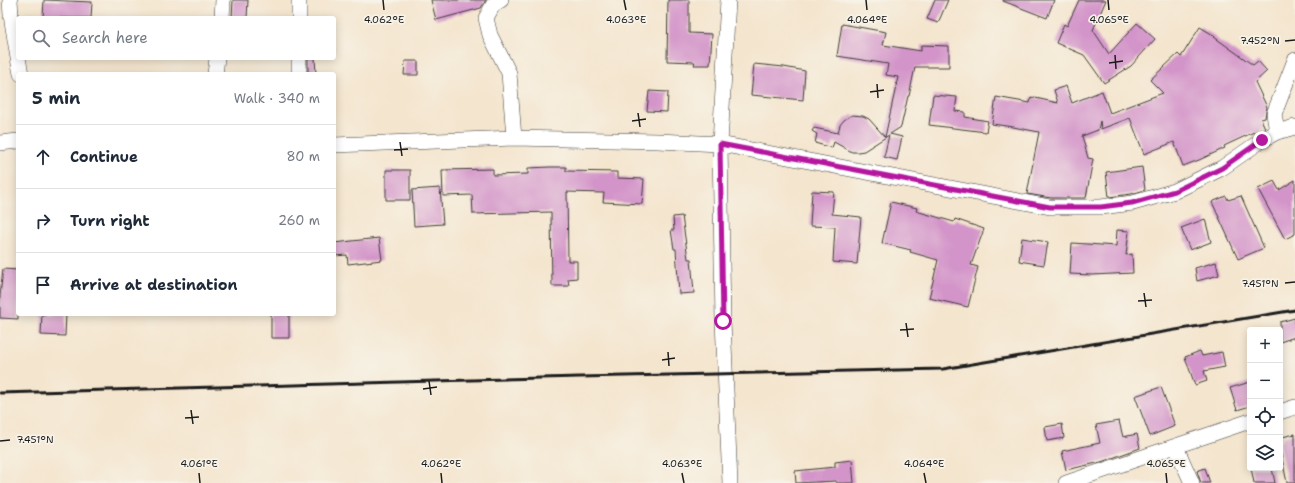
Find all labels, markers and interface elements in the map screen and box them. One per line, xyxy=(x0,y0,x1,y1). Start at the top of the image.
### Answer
text: 4.062°E xyxy=(364,13,404,26)
text: 4.063°E xyxy=(606,13,646,26)
text: 4.064°E xyxy=(847,13,887,26)
text: 4.065°E xyxy=(1089,13,1129,26)
search box xyxy=(16,16,336,60)
icon: search xyxy=(30,27,52,49)
text: Search here xyxy=(62,28,148,48)
text: 7.452°N xyxy=(1240,34,1280,47)
text: 5 min xyxy=(32,87,80,109)
text: Walk · 340 m xyxy=(234,90,320,107)
route end xyxy=(1253,131,1271,149)
icon: ahead xyxy=(32,146,54,168)
text: Continue xyxy=(70,147,138,167)
text: 80 m xyxy=(286,148,320,165)
icon: right xyxy=(32,210,54,232)
text: Turn right xyxy=(70,211,150,231)
text: 260 m xyxy=(278,212,320,229)
icon: arrive xyxy=(32,274,54,296)
text: Arrive at destination xyxy=(70,275,238,295)
text: 7.451°N xyxy=(1241,277,1279,290)
route start xyxy=(714,312,732,330)
map controls xyxy=(1247,327,1283,471)
button: + xyxy=(1247,327,1283,363)
button: − xyxy=(1247,363,1283,399)
button: locate xyxy=(1247,399,1283,435)
text: 7.451°N xyxy=(16,433,54,446)
button: layers xyxy=(1247,435,1283,471)
text: 4.061°E xyxy=(180,457,218,470)
text: 4.062°E xyxy=(421,457,461,470)
text: 4.063°E xyxy=(662,457,702,470)
text: 4.064°E xyxy=(904,457,944,470)
text: 4.065°E xyxy=(1146,457,1186,470)

